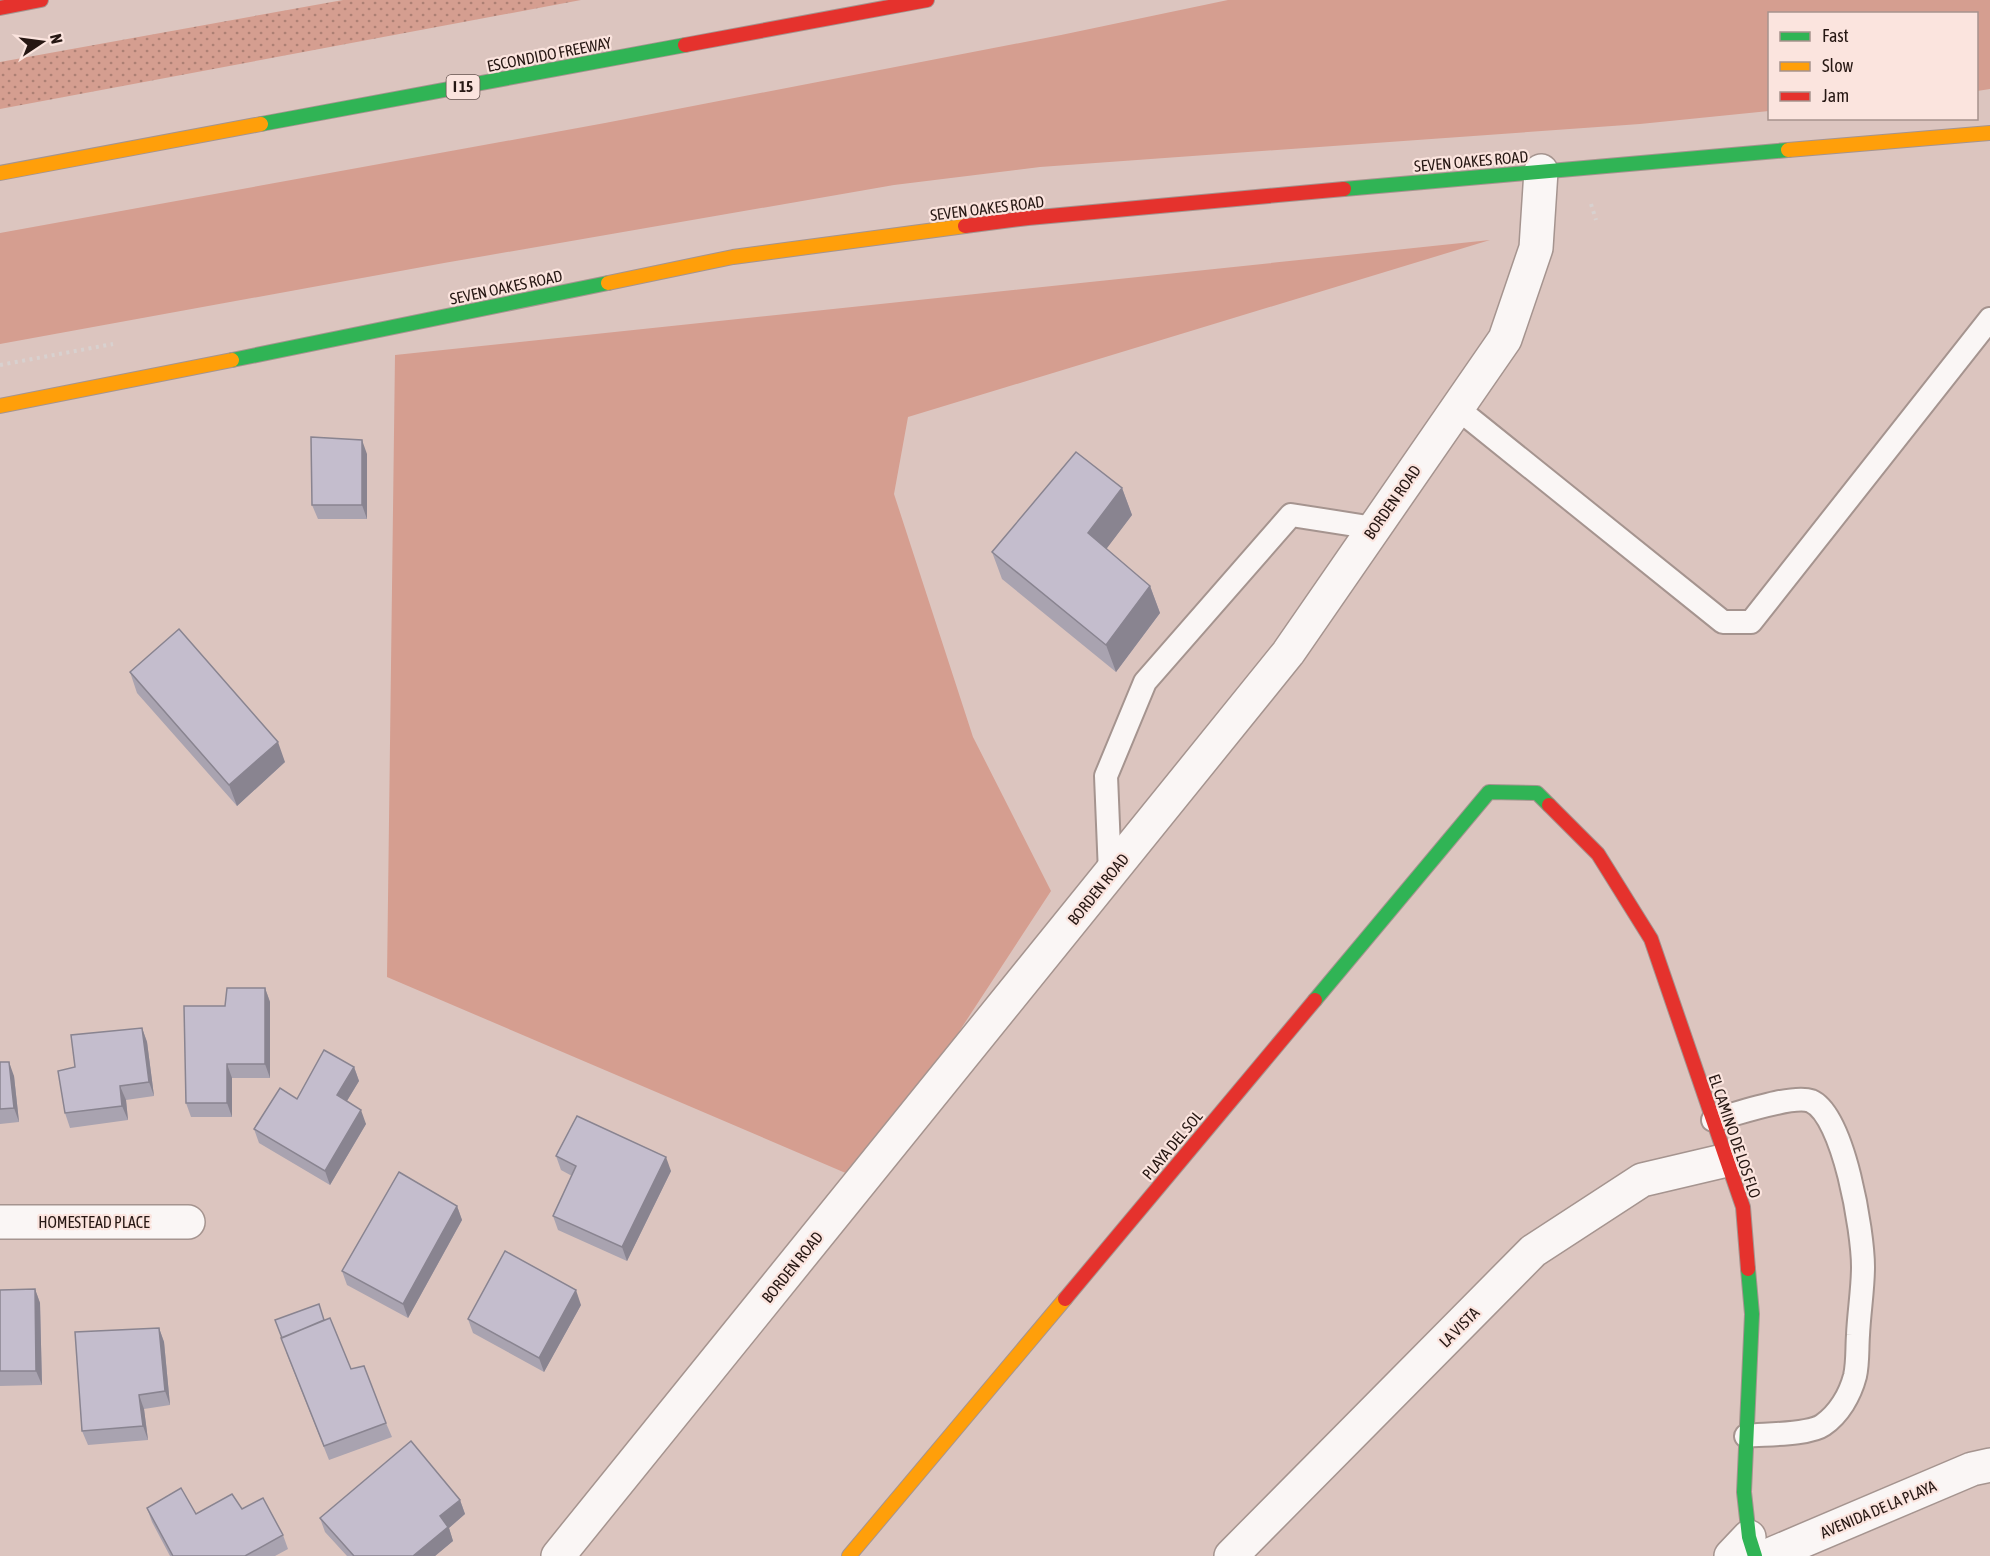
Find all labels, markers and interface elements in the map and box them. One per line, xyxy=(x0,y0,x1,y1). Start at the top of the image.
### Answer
north arrow xyxy=(12,12,72,72)
legend xyxy=(1768,12,1978,120)
text: Fast xyxy=(1822,25,1849,46)
text: N xyxy=(47,32,66,45)
street label: ESCONDIDO FREEWAY xyxy=(485,33,614,75)
text: Slow xyxy=(1822,55,1853,76)
road number: I 15 xyxy=(446,75,480,99)
text: Jam xyxy=(1822,85,1849,106)
street label: SEVEN OAKES ROAD xyxy=(1413,147,1529,175)
street label: SEVEN OAKES ROAD xyxy=(929,192,1045,224)
street label: SEVEN OAKES ROAD xyxy=(448,266,564,308)
street label: BORDEN ROAD xyxy=(1360,461,1424,543)
street label: BORDEN ROAD xyxy=(1064,850,1132,928)
street label: EL CAMINO DE LOS FLO xyxy=(1705,1072,1765,1200)
street label: PLAYA DEL SOL xyxy=(1138,1106,1206,1183)
street label: HOMESTEAD PLACE xyxy=(38,1213,150,1231)
street label: BORDEN ROAD xyxy=(758,1228,826,1306)
street label: LA VISTA xyxy=(1435,1303,1483,1351)
street label: AVENIDA DE LA PLAYA xyxy=(1817,1476,1939,1542)

